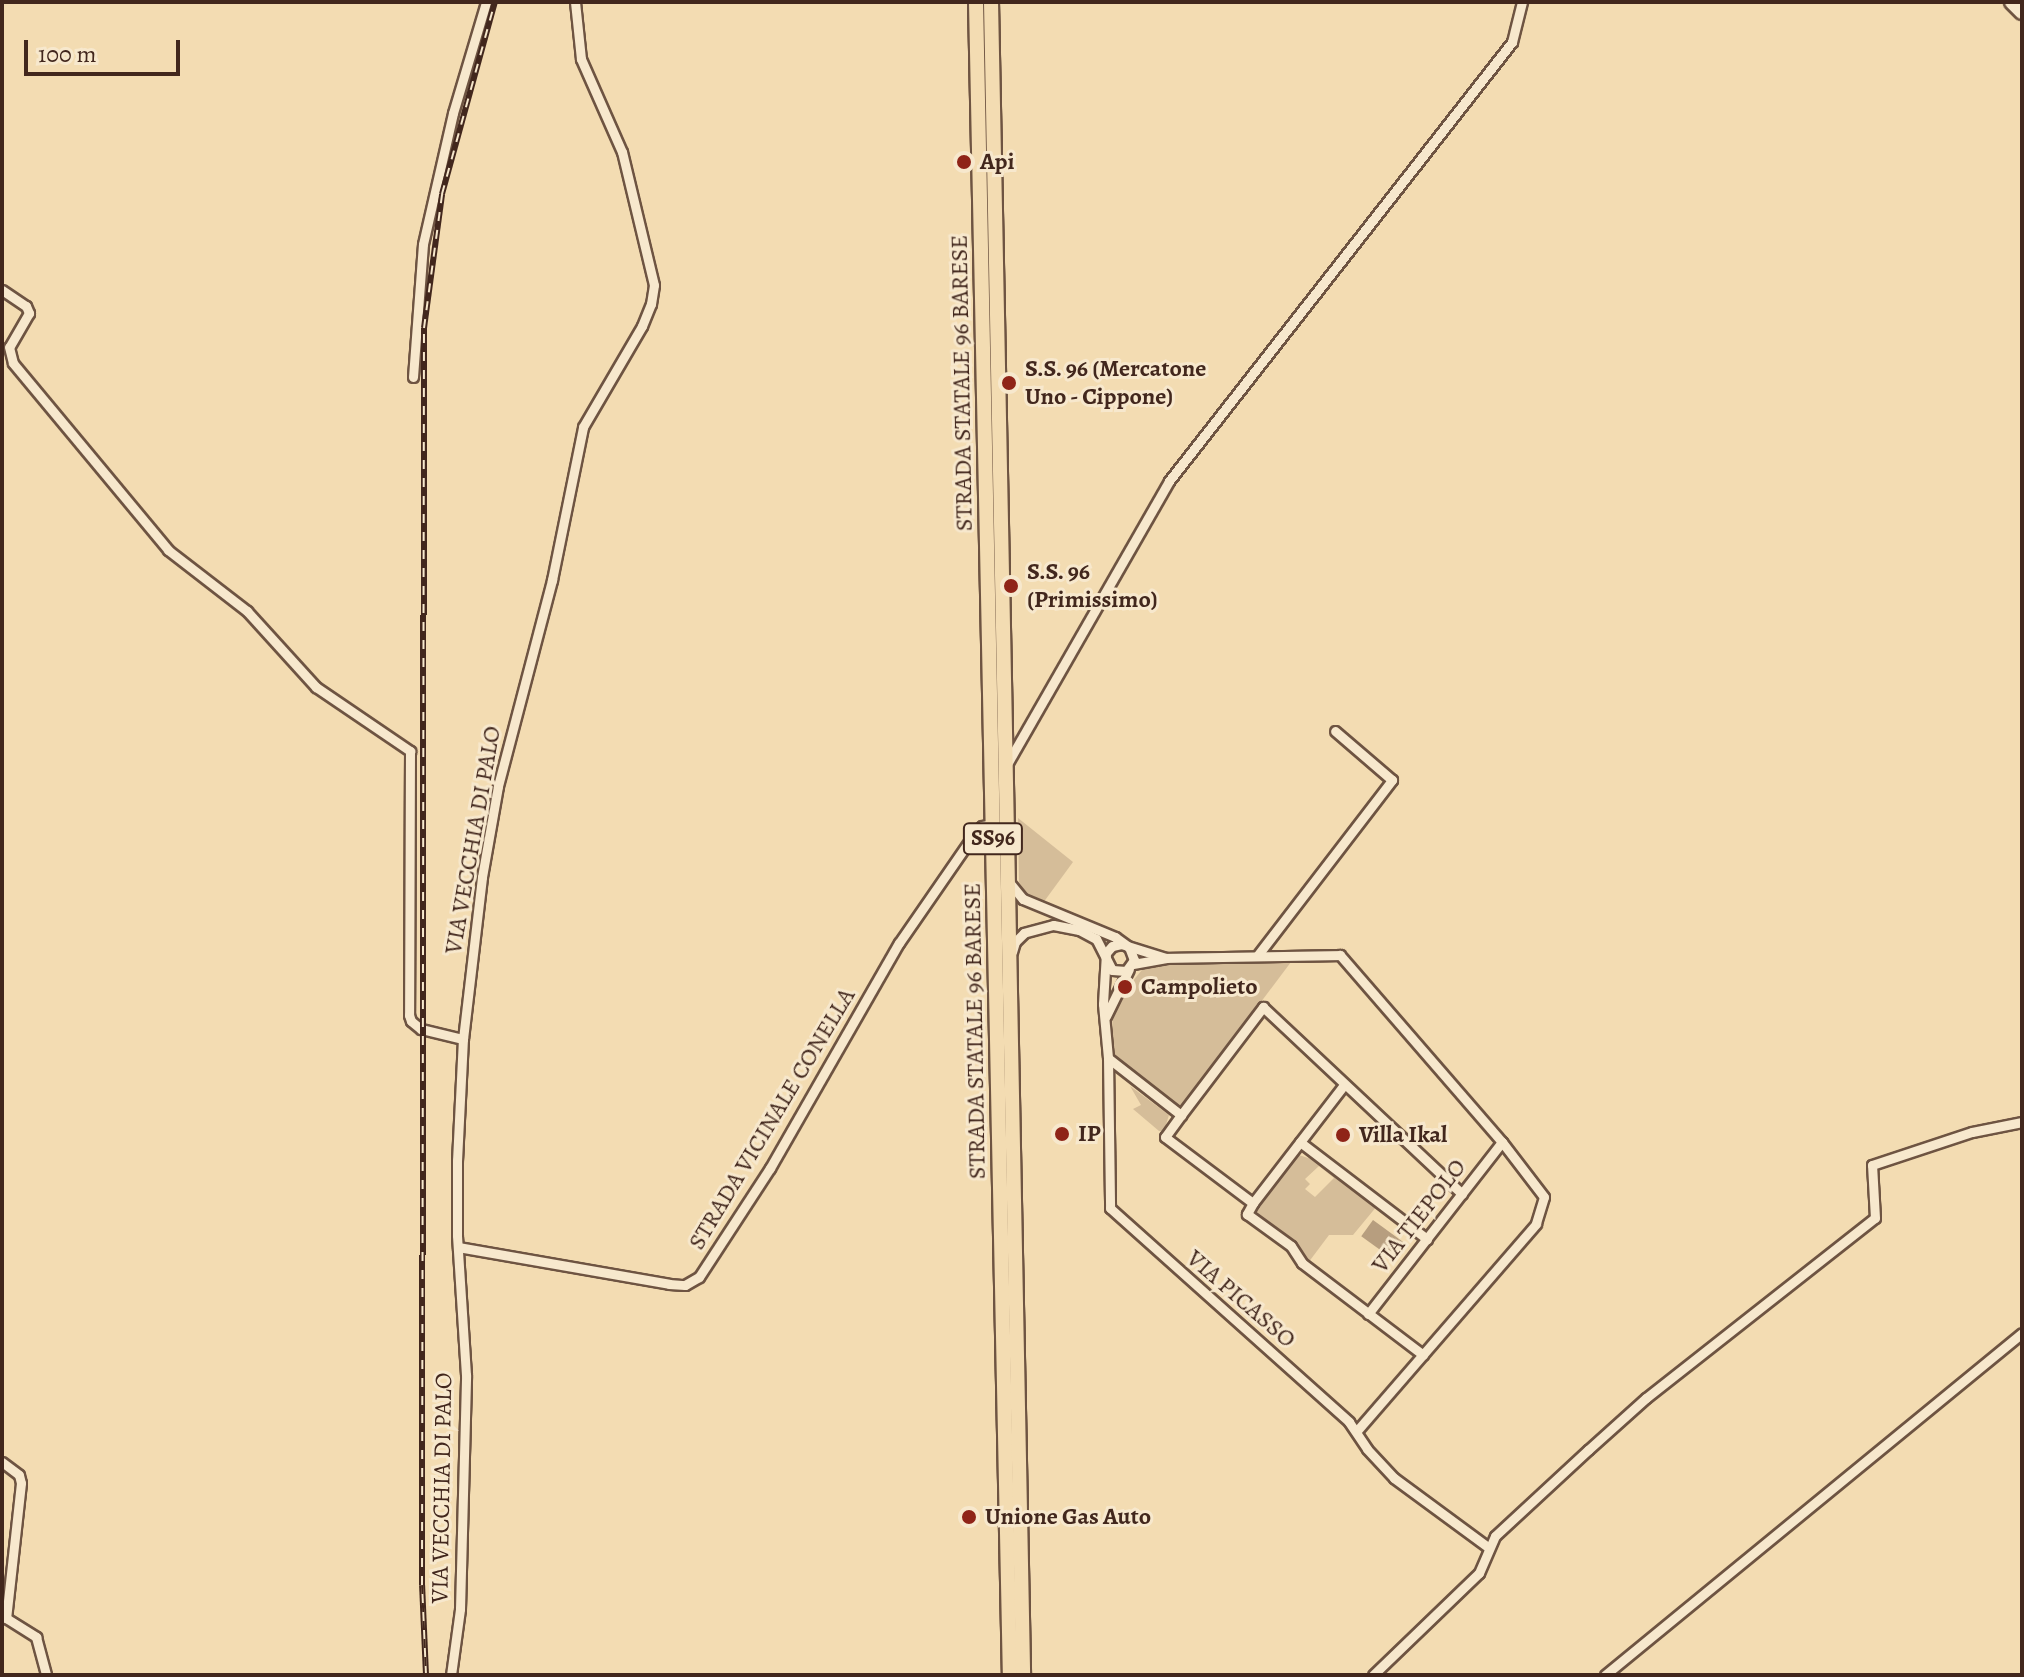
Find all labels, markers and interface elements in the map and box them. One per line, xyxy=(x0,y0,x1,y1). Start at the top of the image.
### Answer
scale bar xyxy=(28,24,184,74)
text: 100 m xyxy=(38,38,97,70)
place label: Api xyxy=(980,148,1014,176)
marker: Api xyxy=(955,153,973,171)
street label: STRADA STATALE 96 BARESE xyxy=(945,234,979,532)
place label: S.S. 96 (Mercatone Uno - Cippone) xyxy=(1025,355,1207,411)
marker: S.S. 96 (Mercatone Uno - Cippone) xyxy=(1000,374,1018,392)
place label: S.S. 96 (Primissimo) xyxy=(1027,558,1158,614)
marker: S.S. 96 (Primissimo) xyxy=(1002,577,1020,595)
street label: VIA VECCHIA DI PALO xyxy=(439,724,507,956)
road number: SS96 xyxy=(961,821,1025,857)
street label: STRADA STATALE 96 BARESE xyxy=(958,882,992,1180)
place label: Campolieto xyxy=(1141,973,1258,1001)
marker: Campolieto xyxy=(1116,978,1134,996)
street label: STRADA VICINALE CONELLA xyxy=(682,983,862,1255)
place label: IP xyxy=(1078,1120,1101,1148)
place label: Villa Ikal xyxy=(1359,1121,1447,1149)
marker: IP xyxy=(1053,1125,1071,1143)
marker: Villa Ikal xyxy=(1334,1126,1352,1144)
street label: VIA TIEPOLO xyxy=(1366,1153,1472,1279)
street label: VIA PICASSO xyxy=(1181,1244,1301,1354)
street label: VIA VECCHIA DI PALO xyxy=(426,1372,458,1604)
place label: Unione Gas Auto xyxy=(985,1503,1151,1531)
marker: Unione Gas Auto xyxy=(960,1508,978,1526)

